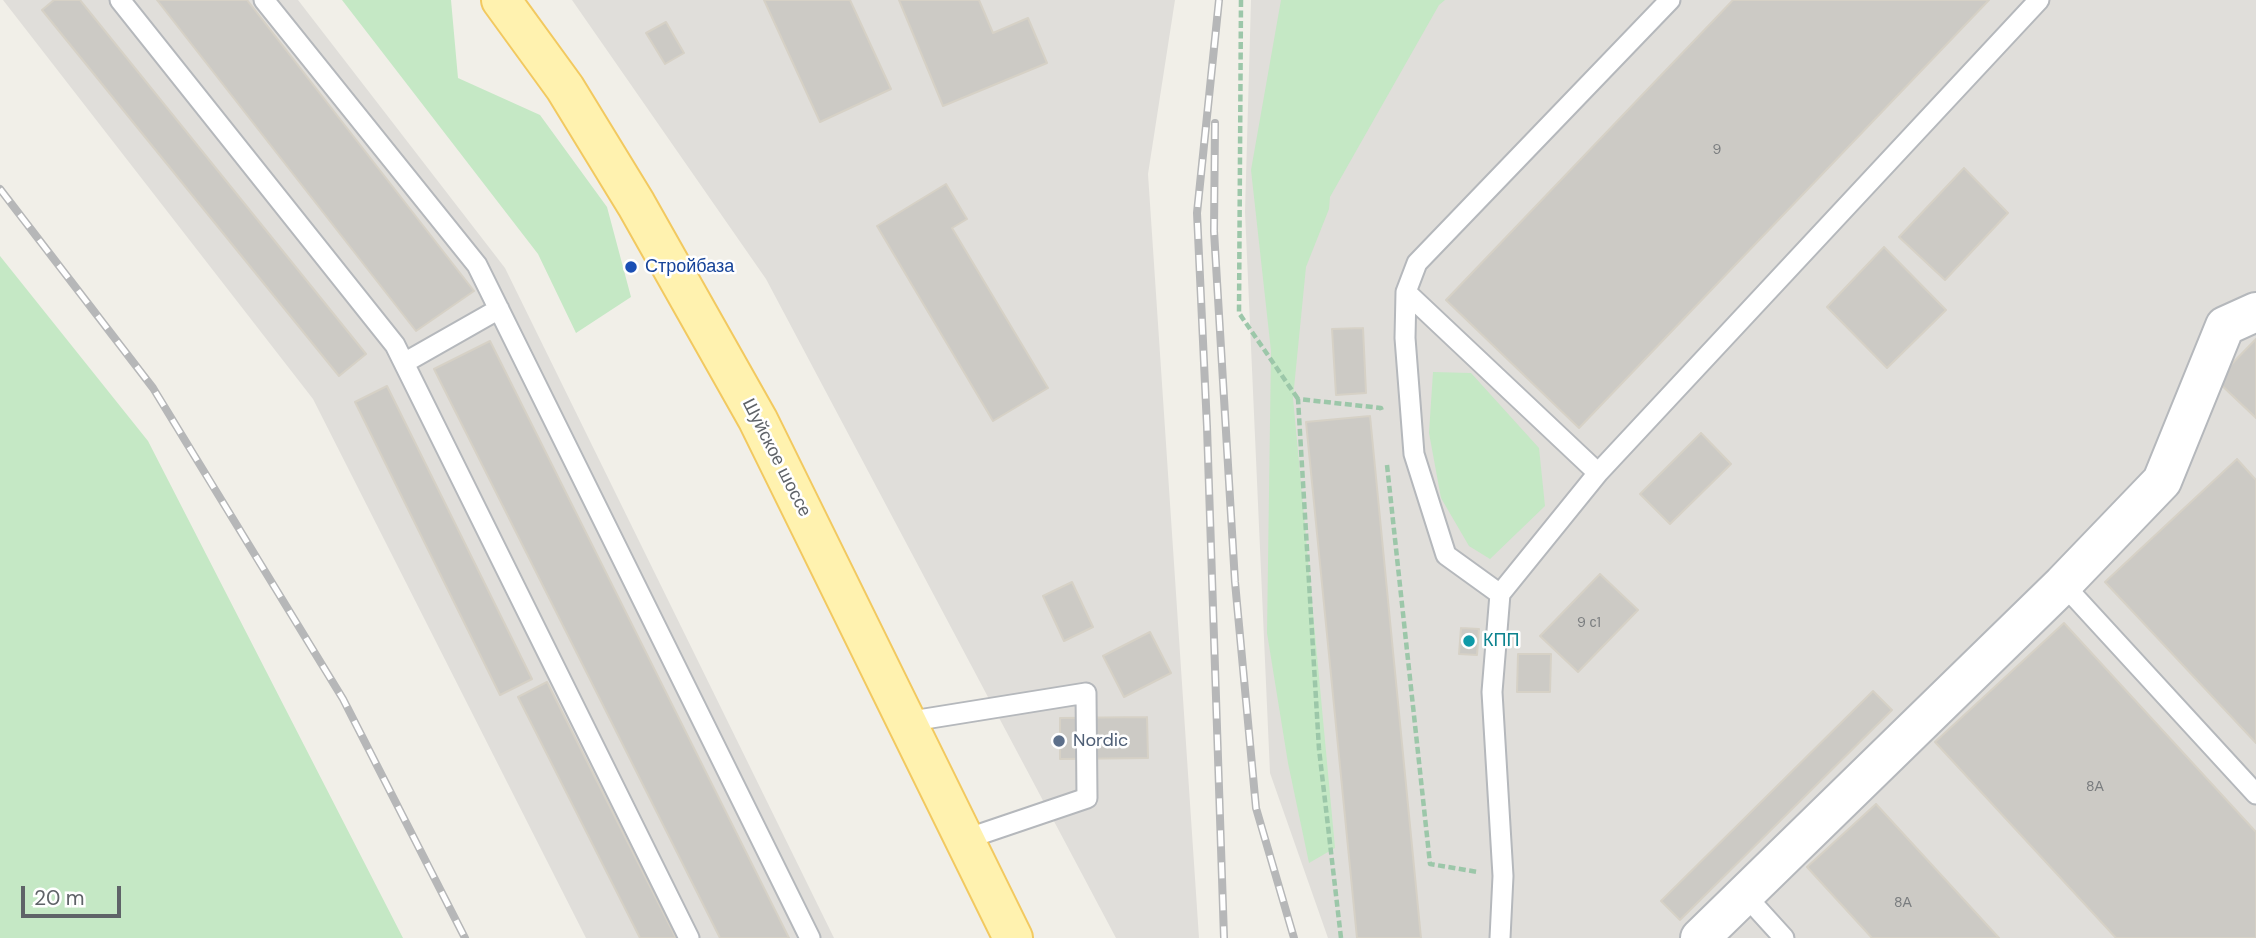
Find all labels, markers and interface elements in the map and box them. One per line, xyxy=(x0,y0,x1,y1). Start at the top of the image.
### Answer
house number: 9 xyxy=(1713,142,1721,158)
place label: Стройбаза xyxy=(645,256,734,278)
marker: Стройбаза xyxy=(623,259,639,275)
street label: Шуйское шоссе xyxy=(737,395,815,521)
house number: 9 с1 xyxy=(1577,615,1601,631)
place label: КПП xyxy=(1483,630,1519,652)
marker: КПП xyxy=(1461,633,1477,649)
place label: Nordic xyxy=(1073,730,1128,752)
marker: Nordic xyxy=(1051,733,1067,749)
house number: 8А xyxy=(2086,779,2104,795)
scale bar xyxy=(24,872,124,916)
text: 20 m xyxy=(34,884,85,912)
house number: 8А xyxy=(1894,895,1912,911)

